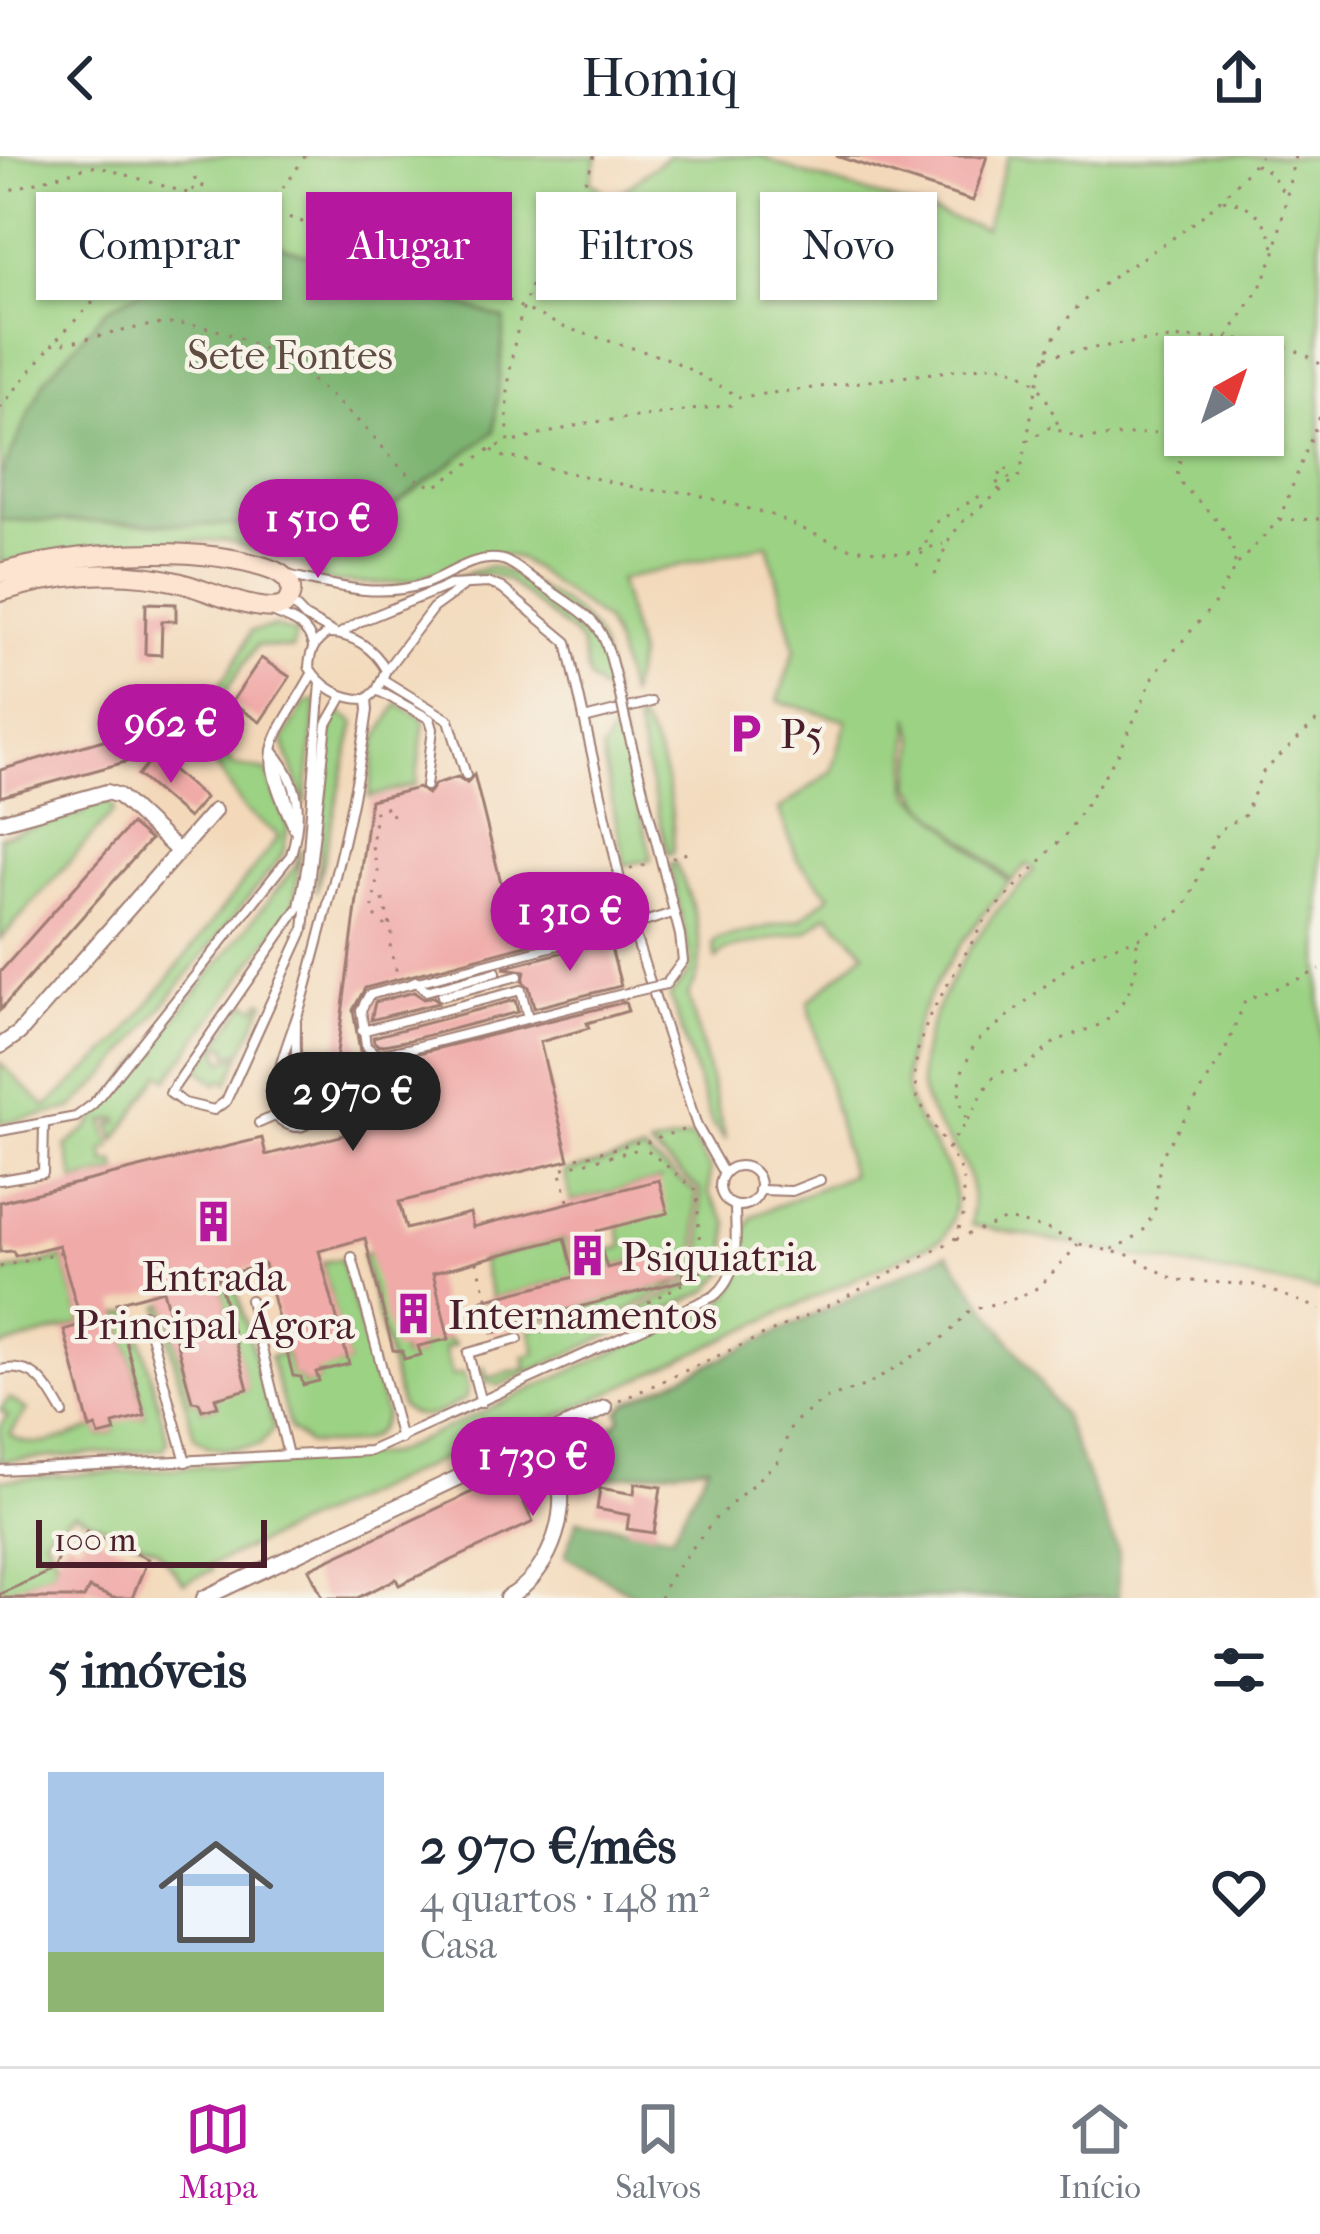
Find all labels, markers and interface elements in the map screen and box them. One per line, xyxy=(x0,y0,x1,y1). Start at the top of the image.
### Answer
icon: back xyxy=(48,45,114,111)
icon: share xyxy=(1206,45,1272,111)
text: Homiq xyxy=(581,47,739,110)
chip: Comprar xyxy=(36,192,282,300)
chip: Alugar xyxy=(306,192,512,300)
chip: Filtros xyxy=(536,192,736,300)
chip: Novo xyxy=(760,192,937,300)
park label: Sete Fontes xyxy=(187,331,393,380)
north arrow xyxy=(1164,336,1284,456)
map controls xyxy=(1164,336,1284,456)
pin: 1 510 € xyxy=(207,479,429,581)
text: 1 510 € xyxy=(265,495,371,541)
pin: 962 € xyxy=(87,684,255,786)
text: 962 € xyxy=(124,700,218,746)
parking icon: P5 xyxy=(723,710,769,756)
place label: P5 xyxy=(780,710,823,759)
pin: 1 310 € xyxy=(459,872,681,974)
text: 1 310 € xyxy=(517,888,623,934)
pin: 2 970 € xyxy=(242,1052,464,1154)
text: 2 970 € xyxy=(293,1068,413,1114)
building icon: Entrada Principal Ágora xyxy=(191,1199,237,1245)
building icon: Psiquiatria xyxy=(564,1233,610,1279)
place label: Psiquiatria xyxy=(621,1233,817,1282)
place label: Entrada Principal Ágora xyxy=(73,1253,355,1350)
building icon: Internamentos xyxy=(391,1291,437,1337)
place label: Internamentos xyxy=(448,1291,717,1340)
pin: 1 730 € xyxy=(422,1417,644,1519)
text: 1 730 € xyxy=(478,1433,588,1479)
scale bar xyxy=(36,1514,267,1567)
text: 100 m xyxy=(54,1521,137,1560)
icon: filters xyxy=(1206,1637,1272,1703)
text: 5 imóveis xyxy=(48,1640,247,1700)
text: 2 970 €/mês xyxy=(420,1816,676,1876)
icon: home xyxy=(144,1820,288,1964)
icon: heart xyxy=(1206,1859,1272,1925)
text: 4 quartos · 148 m² xyxy=(420,1876,710,1922)
text: Casa xyxy=(420,1922,497,1968)
tab: Mapa xyxy=(179,2096,258,2207)
tab: Salvos xyxy=(615,2096,701,2207)
tab: Início xyxy=(1059,2096,1141,2207)

